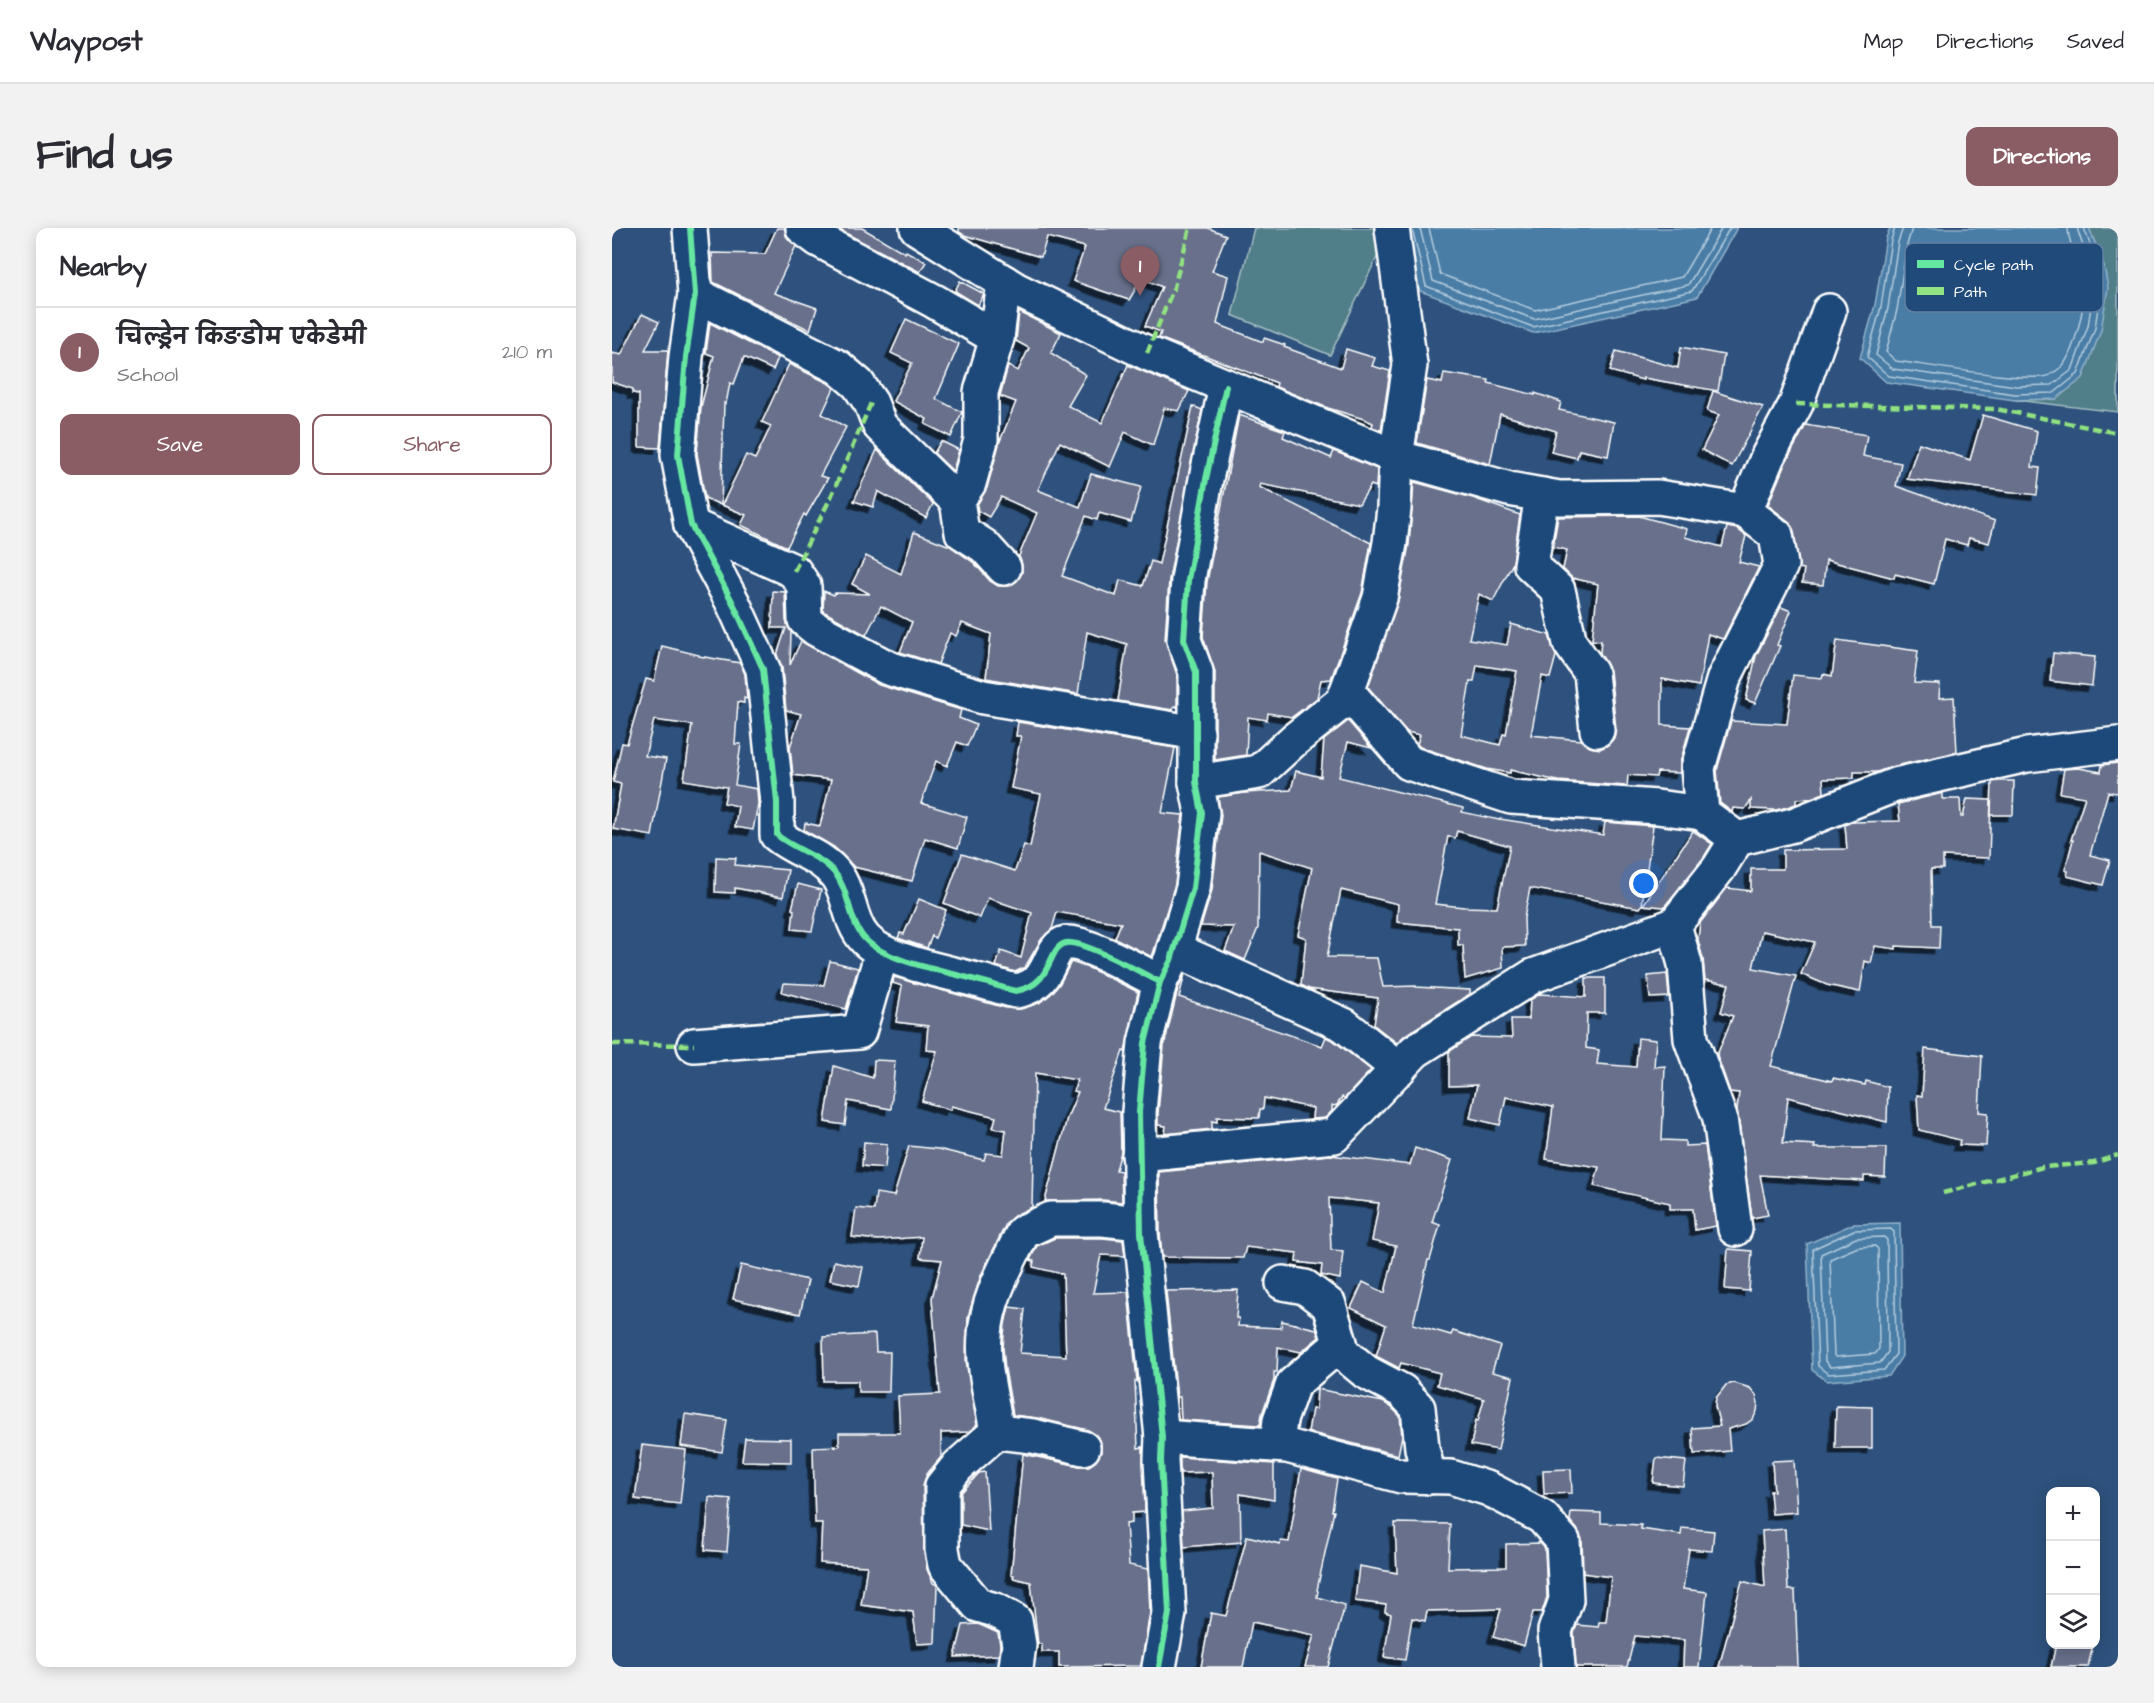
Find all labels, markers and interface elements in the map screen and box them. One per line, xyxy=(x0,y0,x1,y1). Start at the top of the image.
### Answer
text: Waypost xyxy=(30,22,143,61)
text: Map xyxy=(1863,27,1903,56)
text: Directions xyxy=(1936,27,2034,56)
text: Saved xyxy=(2067,27,2124,56)
text: Find us xyxy=(36,127,173,185)
button: Directions xyxy=(1966,127,2118,186)
legend xyxy=(1905,243,2103,312)
pin: 1 xyxy=(1120,247,1160,296)
text: Nearby xyxy=(60,249,147,285)
text: Cycle path xyxy=(1954,254,2033,277)
text: Path xyxy=(1954,281,1987,303)
text: चिल्ड्रेन किङडोम एकेडेमी xyxy=(117,322,366,353)
text: 1 xyxy=(78,338,81,366)
text: 210 m xyxy=(502,338,552,366)
text: School xyxy=(117,361,178,389)
button: Save xyxy=(60,414,300,475)
button: Share xyxy=(312,414,552,475)
your location xyxy=(1629,869,1658,898)
map controls xyxy=(2046,1487,2100,1649)
button: + xyxy=(2046,1487,2100,1541)
button: − xyxy=(2046,1541,2100,1595)
button: layers xyxy=(2046,1595,2100,1649)

